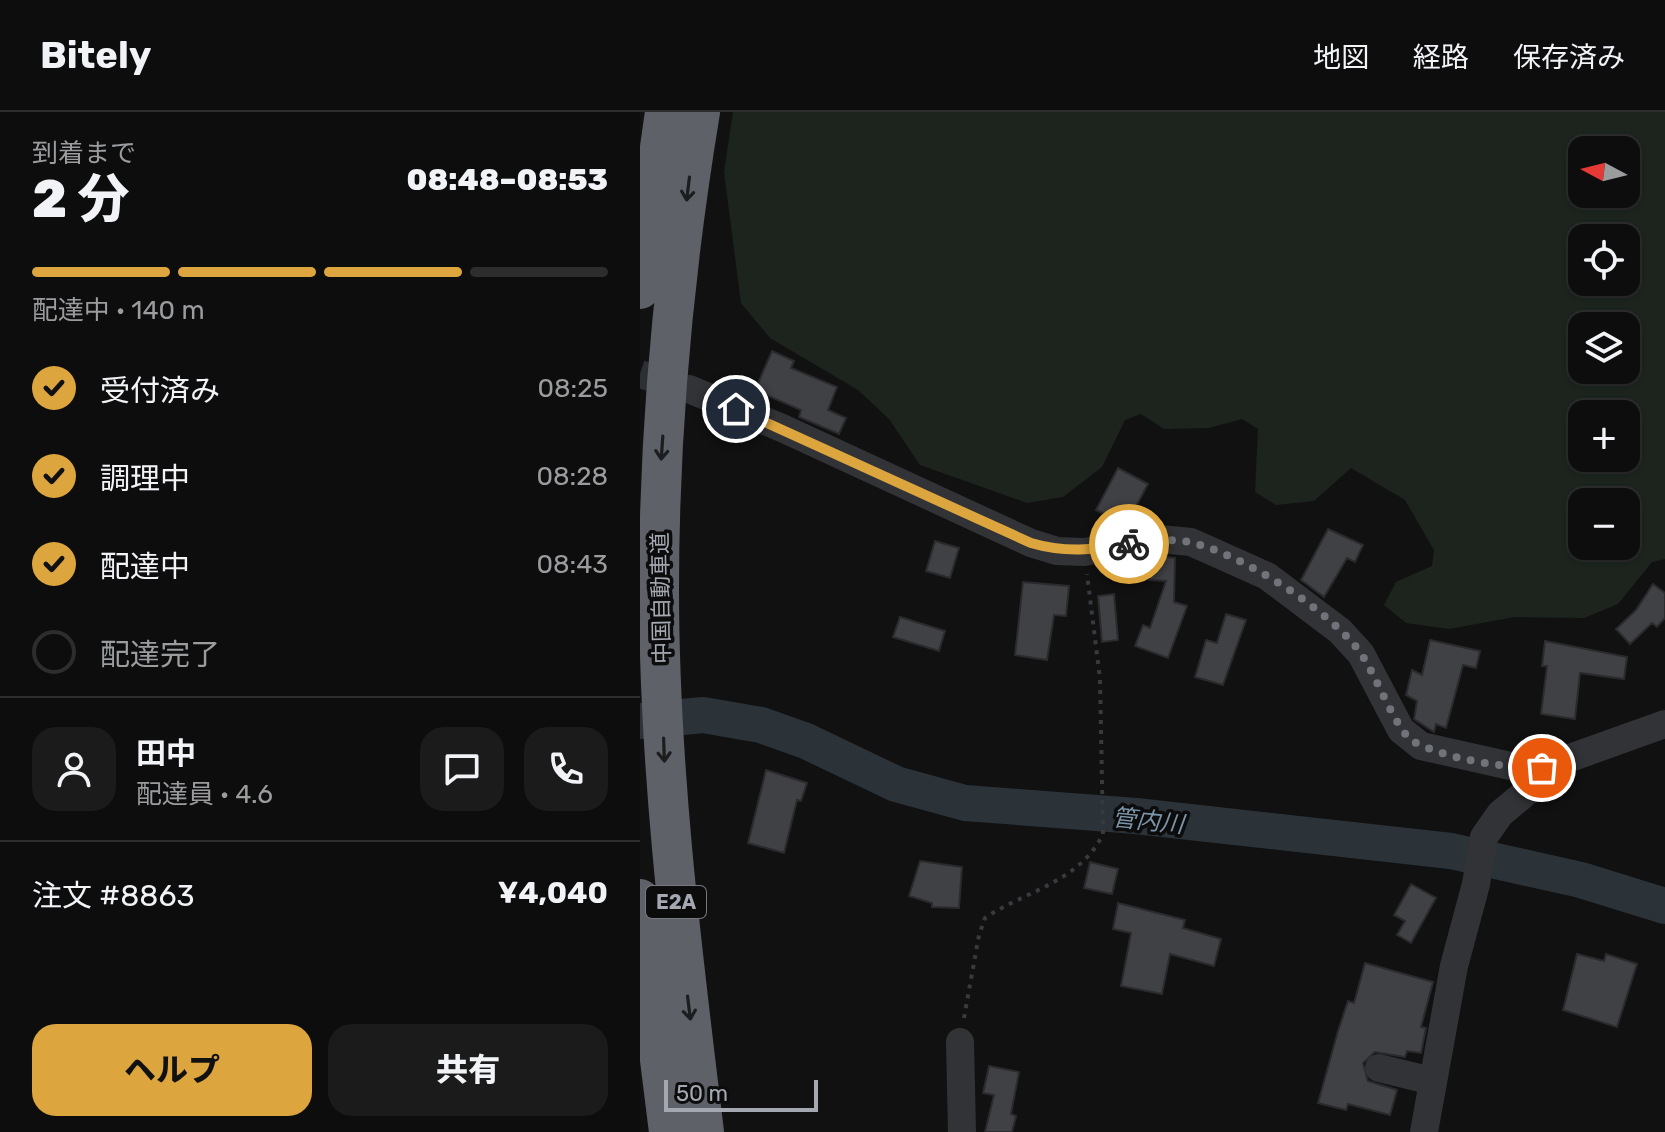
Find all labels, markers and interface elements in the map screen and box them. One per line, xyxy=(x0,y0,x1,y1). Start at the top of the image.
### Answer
text: Bitely xyxy=(40,32,152,78)
text: 地図 xyxy=(1313,41,1369,74)
text: 経路 xyxy=(1413,41,1469,74)
text: 保存済み xyxy=(1513,41,1625,74)
north arrow xyxy=(1568,136,1640,208)
map controls xyxy=(1568,136,1640,560)
text: 到着まで xyxy=(32,138,136,169)
text: 08:48–08:53 xyxy=(406,162,608,198)
text: 2 分 xyxy=(32,168,130,230)
one-way arrow xyxy=(680,176,695,201)
button: locate xyxy=(1568,224,1640,296)
text: 配達中 · 140 m xyxy=(32,295,205,326)
button: layers xyxy=(1568,312,1640,384)
icon: check xyxy=(32,366,76,410)
text: 受付済み xyxy=(100,373,220,409)
text: 08:25 xyxy=(538,373,608,404)
pin xyxy=(702,375,770,443)
icon: home xyxy=(714,387,758,431)
button: + xyxy=(1568,400,1640,472)
one-way arrow xyxy=(654,434,669,461)
icon: check xyxy=(32,454,76,498)
text: 調理中 xyxy=(100,461,190,497)
text: 08:28 xyxy=(536,461,608,492)
button: − xyxy=(1568,488,1640,560)
courier xyxy=(1089,504,1169,584)
icon: bike xyxy=(1107,522,1151,566)
street label: 中国自動車道 xyxy=(646,532,676,664)
icon: check xyxy=(32,542,76,586)
text: 配達中 xyxy=(100,549,190,585)
text: 08:43 xyxy=(537,549,608,580)
text: 配達完了 xyxy=(100,637,220,673)
button: person xyxy=(32,727,116,811)
button: chat xyxy=(420,727,504,811)
button: phone xyxy=(524,727,608,811)
pin xyxy=(1508,734,1576,802)
text: 田中 xyxy=(136,736,196,772)
one-way arrow xyxy=(657,736,672,763)
icon: bag xyxy=(1520,746,1564,790)
text: 配達員 · 4.6 xyxy=(136,779,273,810)
water label: 管内川 xyxy=(1111,803,1188,839)
text: ¥4,040 xyxy=(498,875,608,911)
text: 注文 #8863 xyxy=(32,878,195,914)
road number: E2A xyxy=(646,886,706,918)
one-way arrow xyxy=(681,994,696,1021)
button: ヘルプ xyxy=(32,1024,312,1116)
button: 共有 xyxy=(328,1024,608,1116)
scale bar xyxy=(664,1076,818,1112)
text: 50 m xyxy=(676,1080,728,1107)

